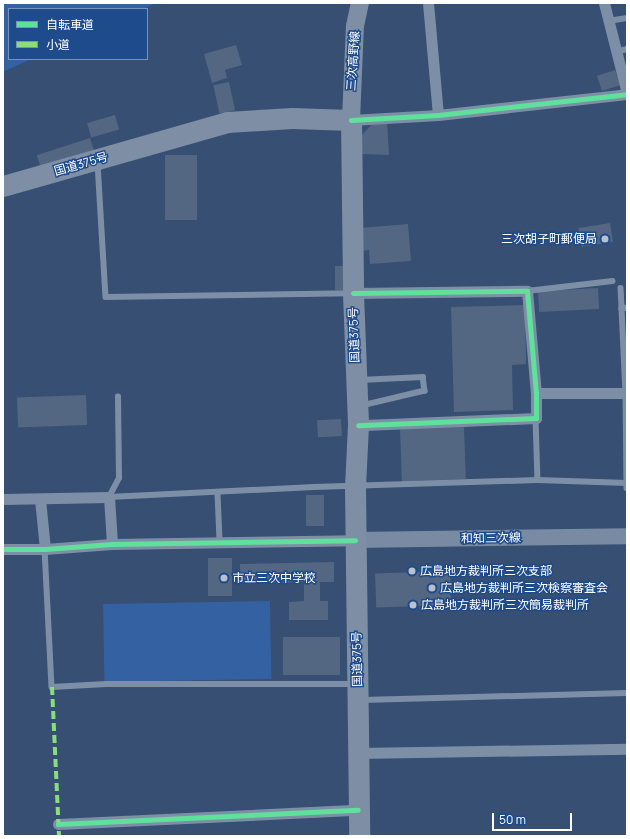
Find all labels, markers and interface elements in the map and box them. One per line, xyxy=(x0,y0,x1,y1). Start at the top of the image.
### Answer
legend xyxy=(8,8,148,60)
text: 自転車道 xyxy=(46,16,94,33)
street label: 三次高野線 xyxy=(344,31,362,91)
text: 小道 xyxy=(46,36,70,53)
street label: 国道375号 xyxy=(52,149,110,179)
place label: 三次胡子町郵便局 xyxy=(501,232,597,246)
marker: 三次胡子町郵便局 xyxy=(600,234,610,244)
street label: 国道375号 xyxy=(346,307,362,363)
street label: 和知三次線 xyxy=(461,530,521,546)
place label: 広島地方裁判所三次支部 xyxy=(420,564,552,578)
marker: 広島地方裁判所三次支部 xyxy=(407,566,417,576)
place label: 市立三次中学校 xyxy=(232,571,316,585)
marker: 市立三次中学校 xyxy=(219,573,229,583)
place label: 広島地方裁判所三次検察審査会 xyxy=(440,581,608,595)
marker: 広島地方裁判所三次検察審査会 xyxy=(427,583,437,593)
place label: 広島地方裁判所三次簡易裁判所 xyxy=(421,598,589,612)
marker: 広島地方裁判所三次簡易裁判所 xyxy=(408,600,418,610)
street label: 国道375号 xyxy=(349,631,365,687)
scale bar xyxy=(494,805,574,831)
text: 50 m xyxy=(499,811,526,828)

